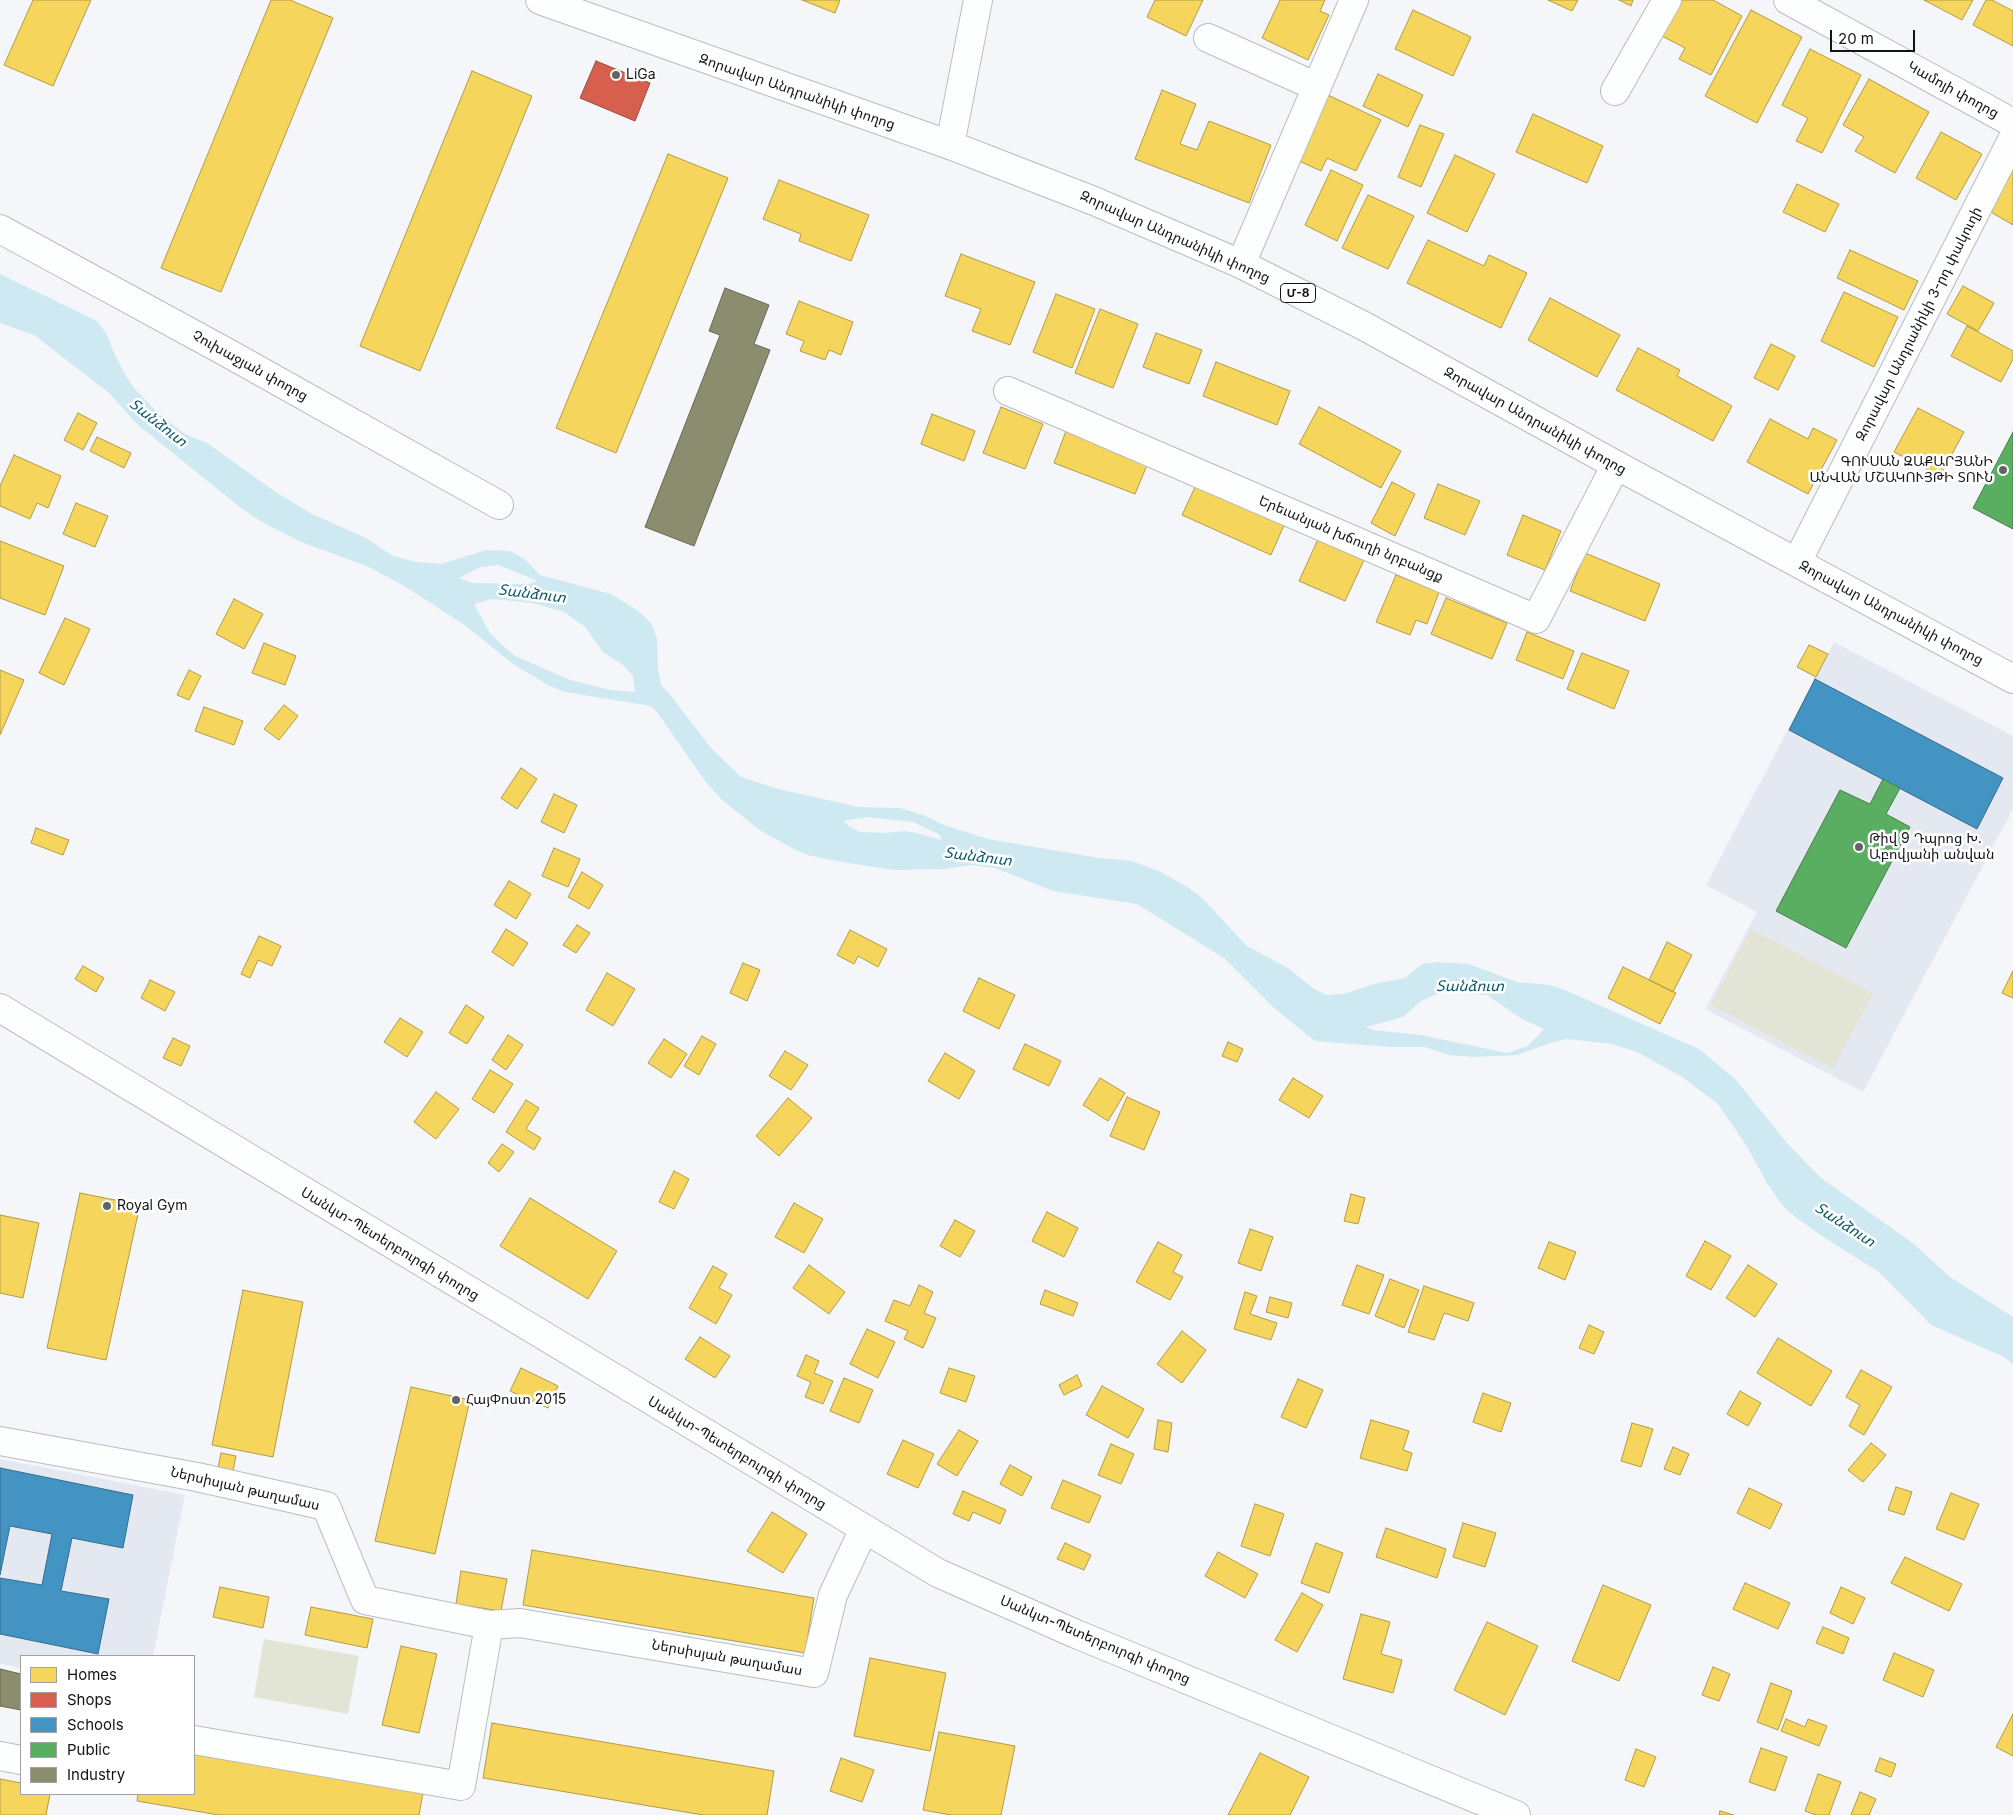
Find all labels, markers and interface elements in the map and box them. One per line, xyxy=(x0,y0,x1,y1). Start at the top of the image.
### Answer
scale bar xyxy=(1833,20,1918,52)
text: 20 m xyxy=(1838,29,1874,48)
street label: Զորավար Անդրանիկի փողոց xyxy=(697,50,897,134)
street label: Կամոյի փողոց xyxy=(1904,58,2002,122)
place label: LiGa xyxy=(626,67,656,83)
marker: LiGa xyxy=(610,69,622,81)
street label: Զորավար Անդրանիկի փողոց xyxy=(1077,187,1273,287)
street label: Զորավար Անդրանիկի 3-րդ փակուղի xyxy=(1852,204,1986,444)
road number: Մ-8 xyxy=(1280,284,1316,302)
street label: Չուխաջյան փողոց xyxy=(189,327,311,405)
street label: Զորավար Անդրանիկի փողոց xyxy=(1441,364,1629,478)
water label: Տանձուտ xyxy=(126,395,190,451)
place label: ԳՈՒՍԱՆ ԶԱՔԱՐՅԱՆԻ ԱՆՎԱՆ ՄՇԱԿՈՒՅԹԻ ՏՈՒՆ xyxy=(1809,454,1993,487)
marker: ԳՈՒՍԱՆ ԶԱՔԱՐՅԱՆԻ ԱՆՎԱՆ ՄՇԱԿՈՒՅԹԻ ՏՈՒՆ xyxy=(1997,464,2009,476)
street label: Երեւանյան խճուղի նրբանցք xyxy=(1256,492,1446,586)
street label: Զորավար Անդրանիկի փողոց xyxy=(1796,557,1986,669)
water label: Տանձուտ xyxy=(497,581,567,607)
place label: Թիվ 9 Դպրոց Խ․ Աբովյանի անվան xyxy=(1869,831,1994,864)
marker: Թիվ 9 Դպրոց Խ․ Աբովյանի անվան xyxy=(1853,841,1865,853)
water label: Տանձուտ xyxy=(943,844,1013,870)
water label: Տանձուտ xyxy=(1436,977,1504,995)
street label: Սանկտ-Պետերբուրգի փողոց xyxy=(298,1184,482,1304)
place label: Royal Gym xyxy=(117,1198,187,1214)
water label: Տանձուտ xyxy=(1812,1199,1878,1251)
marker: Royal Gym xyxy=(101,1200,113,1212)
place label: ՀայՓոստ 2015 xyxy=(466,1392,566,1408)
street label: Սանկտ-Պետերբուրգի փողոց xyxy=(645,1393,829,1513)
marker: ՀայՓոստ 2015 xyxy=(450,1394,462,1406)
street label: Ներսիսյան թաղամաս xyxy=(169,1464,321,1514)
street label: Սանկտ-Պետերբուրգի փողոց xyxy=(997,1592,1193,1688)
street label: Ներսիսյան թաղամաս xyxy=(650,1636,804,1680)
legend xyxy=(20,1655,195,1795)
text: Homes xyxy=(67,1665,117,1684)
text: Shops xyxy=(67,1690,112,1709)
text: Schools xyxy=(67,1715,124,1734)
text: Public xyxy=(67,1740,110,1759)
text: Industry xyxy=(67,1765,125,1784)

